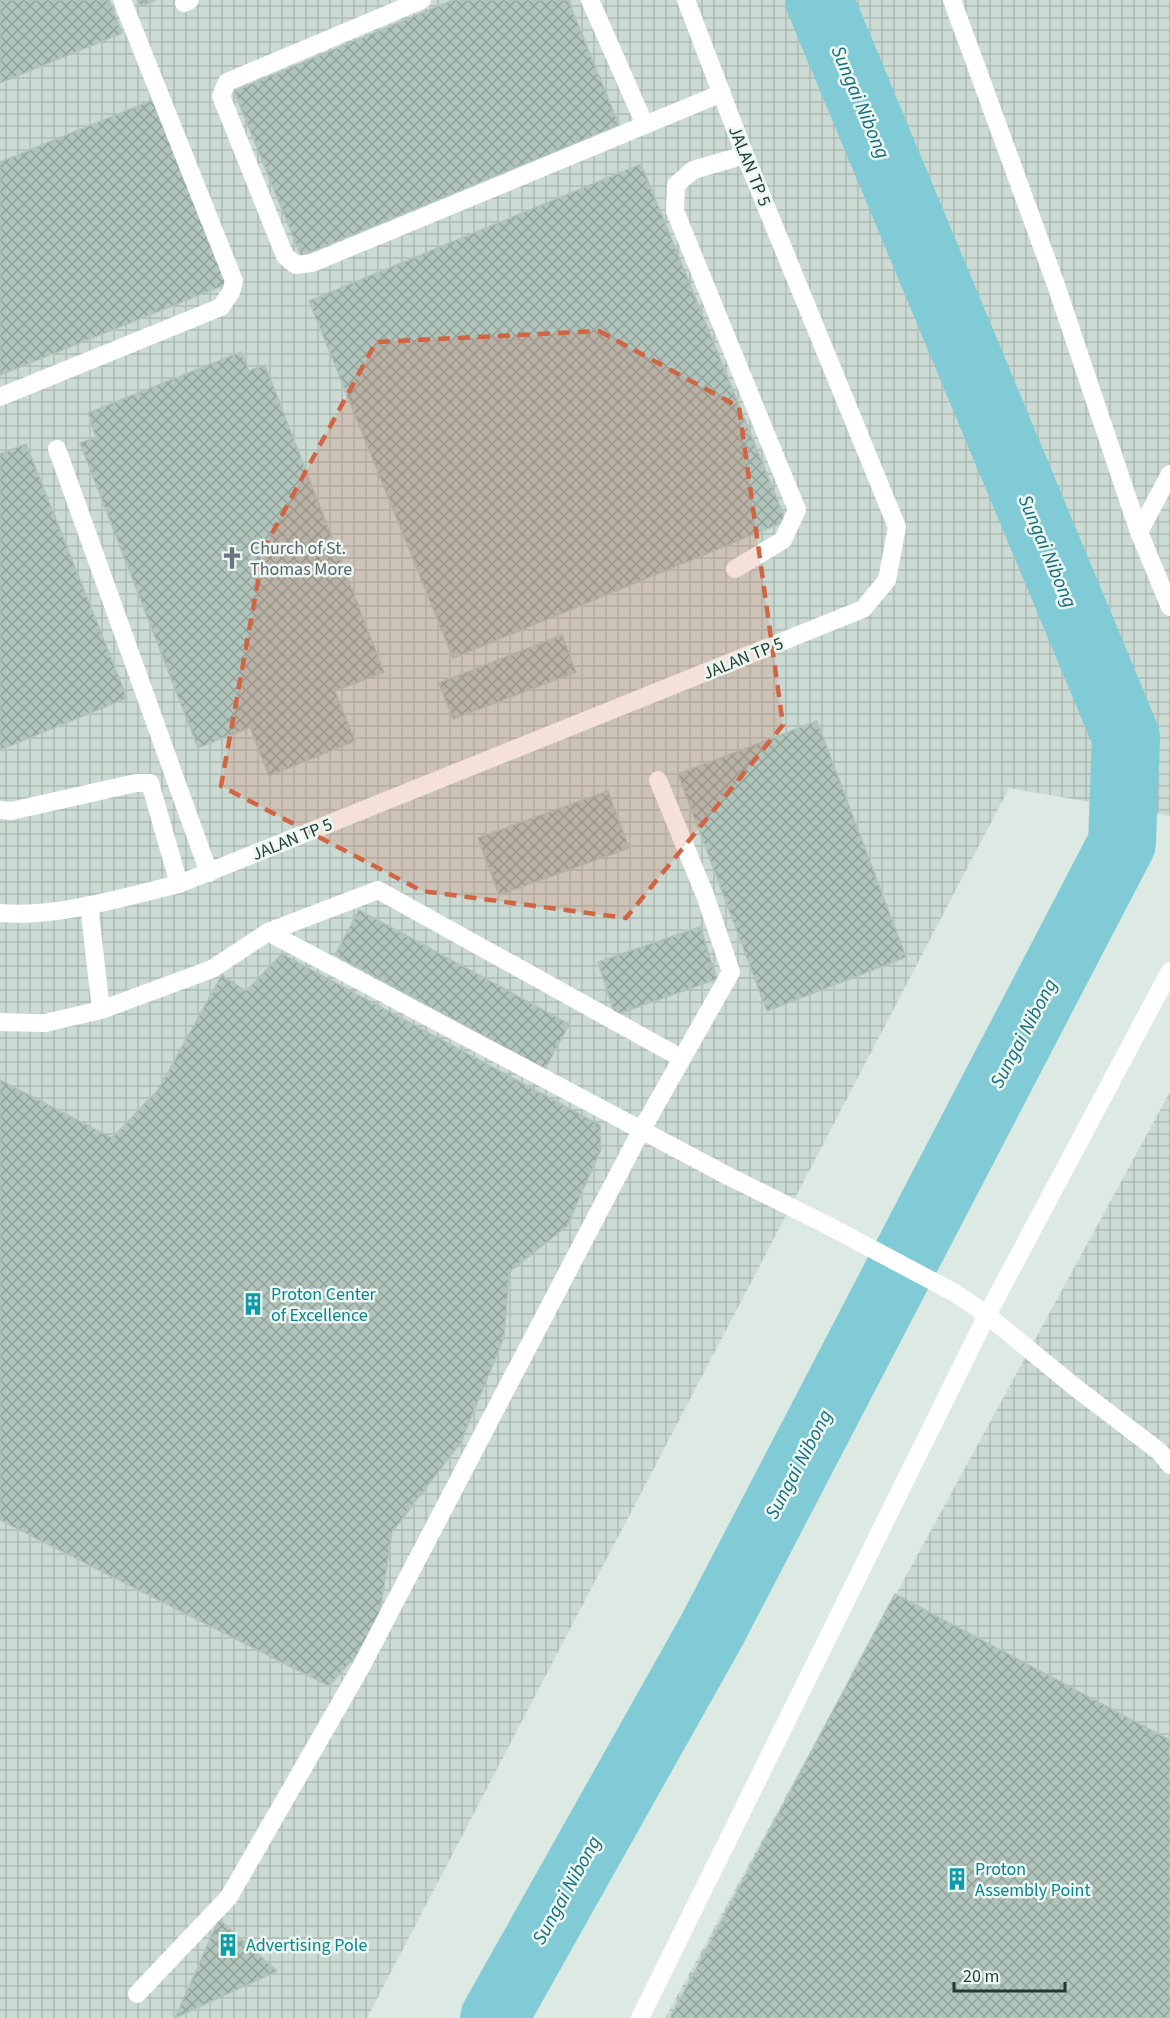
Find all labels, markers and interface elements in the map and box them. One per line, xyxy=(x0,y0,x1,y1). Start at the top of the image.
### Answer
water label: Sungai Nibong xyxy=(824,42,896,163)
street label: JALAN TP 5 xyxy=(722,122,777,210)
water label: Sungai Nibong xyxy=(1011,491,1083,612)
place label: Church of St. Thomas More xyxy=(250,536,352,582)
church icon: Church of St. Thomas More xyxy=(219,545,245,571)
street label: JALAN TP 5 xyxy=(699,631,787,686)
street label: JALAN TP 5 xyxy=(248,812,336,867)
water label: Sungai Nibong xyxy=(983,974,1064,1093)
place label: Proton Center of Excellence xyxy=(271,1282,377,1328)
building icon: Proton Center of Excellence xyxy=(240,1291,266,1317)
water label: Sungai Nibong xyxy=(758,1405,839,1524)
water label: Sungai Nibong xyxy=(525,1831,608,1950)
place label: Proton Assembly Point xyxy=(975,1857,1091,1903)
building icon: Proton Assembly Point xyxy=(944,1866,970,1892)
building icon: Advertising Pole xyxy=(215,1932,241,1958)
place label: Advertising Pole xyxy=(246,1933,367,1958)
scale bar xyxy=(954,1955,1065,1993)
text: 20 m xyxy=(963,1964,999,1989)

